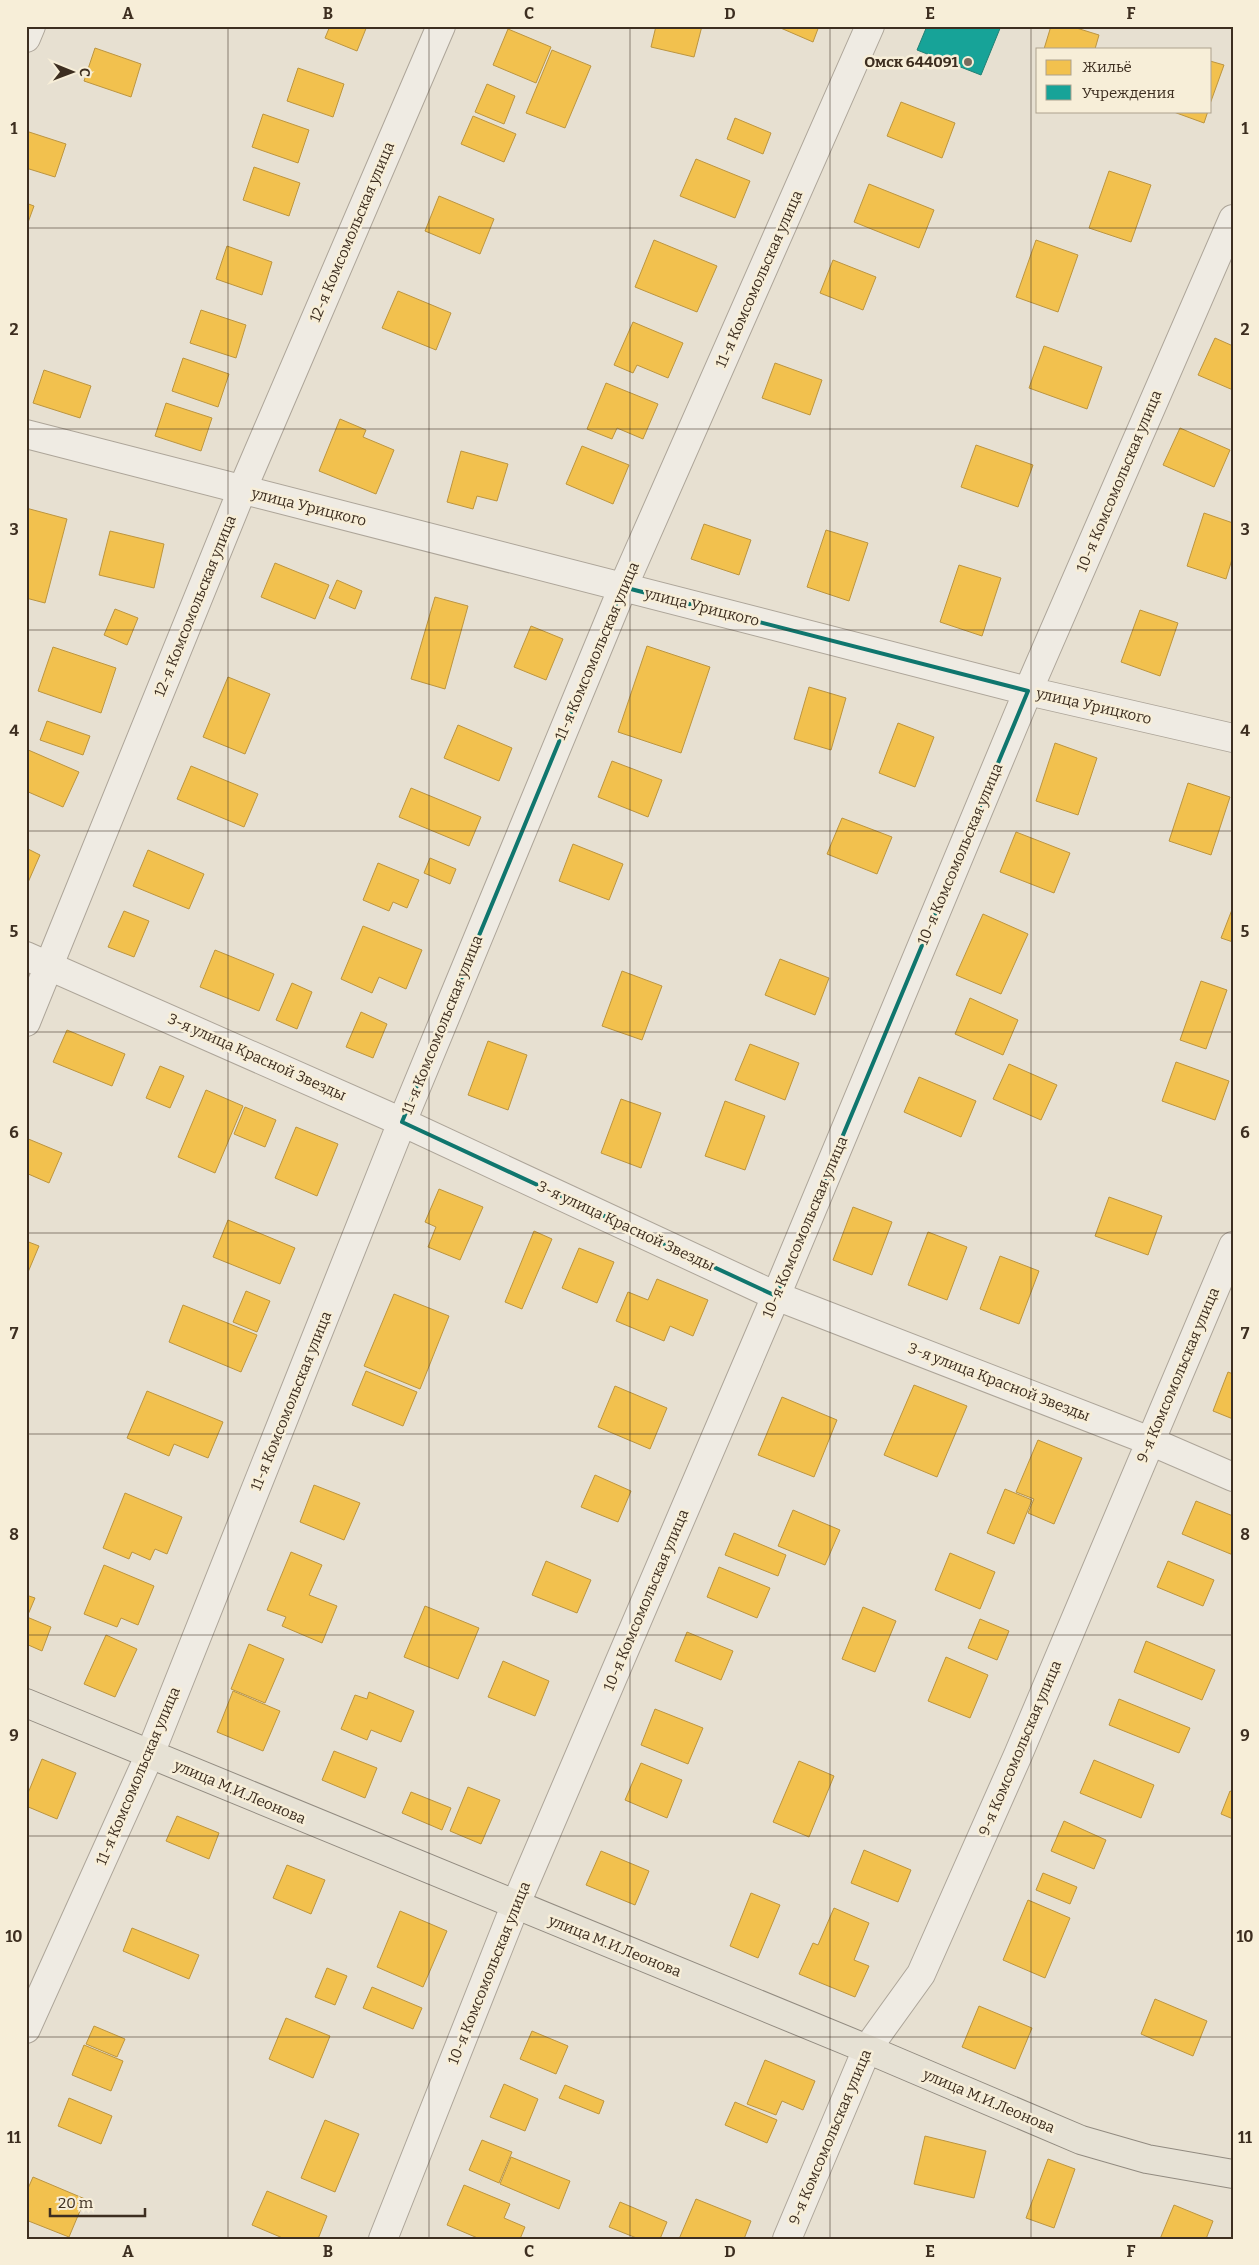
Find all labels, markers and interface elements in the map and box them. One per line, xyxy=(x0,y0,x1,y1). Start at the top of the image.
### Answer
text: A xyxy=(122,4,134,23)
text: B xyxy=(323,4,333,23)
text: C xyxy=(524,4,534,23)
text: D xyxy=(724,4,736,23)
text: E xyxy=(925,4,935,23)
text: F xyxy=(1127,4,1136,23)
north arrow xyxy=(48,48,98,98)
legend xyxy=(1036,48,1212,112)
place label: Омск 644091 xyxy=(864,53,959,71)
marker: Омск 644091 xyxy=(962,56,974,68)
text: Жильё xyxy=(1082,58,1132,76)
text: С xyxy=(76,68,93,77)
text: Учреждения xyxy=(1082,84,1175,102)
text: 1 xyxy=(11,119,18,138)
text: 1 xyxy=(1242,119,1249,138)
street label: 12-я Комсомольская улица xyxy=(306,139,398,325)
street label: 11-я Комсомольская улица xyxy=(712,188,806,370)
text: 2 xyxy=(9,320,19,339)
text: 2 xyxy=(1240,320,1250,339)
street label: 10-я Комсомольская улица xyxy=(1073,387,1165,575)
street label: улица Урицкого xyxy=(249,484,368,530)
street label: 12-я Комсомольская улица xyxy=(150,513,240,699)
text: 3 xyxy=(9,520,19,539)
text: 3 xyxy=(1240,520,1250,539)
street label: 11-я Комсомольская улица xyxy=(551,559,643,743)
street label: улица Урицкого xyxy=(642,584,761,630)
street label: улица Урицкого xyxy=(1034,684,1153,728)
text: 4 xyxy=(9,721,19,740)
text: 4 xyxy=(1240,721,1250,740)
street label: 10-я Комсомольская улица xyxy=(914,760,1006,948)
text: 5 xyxy=(10,922,19,941)
text: 5 xyxy=(1241,922,1250,941)
street label: 11-я Комсомольская улица xyxy=(398,933,486,1117)
street label: 3-я улица Красной Звезды xyxy=(165,1009,349,1105)
text: 6 xyxy=(9,1123,19,1142)
text: 6 xyxy=(1240,1123,1250,1142)
street label: 10-я Комсомольская улица xyxy=(759,1133,851,1321)
street label: 3-я улица Красной Звезды xyxy=(535,1177,717,1275)
street label: 9-я Комсомольская улица xyxy=(1133,1285,1223,1465)
street label: 11-я Комсомольская улица xyxy=(247,1309,335,1493)
text: 7 xyxy=(10,1324,19,1343)
text: 7 xyxy=(1241,1324,1250,1343)
street label: 3-я улица Красной Звезды xyxy=(906,1339,1092,1425)
street label: 10-я Комсомольская улица xyxy=(600,1506,692,1694)
text: 8 xyxy=(9,1525,19,1544)
text: 8 xyxy=(1240,1525,1250,1544)
street label: 9-я Комсомольская улица xyxy=(975,1658,1065,1838)
street label: 11-я Комсомольская улица xyxy=(92,1684,184,1868)
text: 9 xyxy=(9,1726,19,1745)
text: 9 xyxy=(1240,1726,1250,1745)
street label: улица М.И.Леонова xyxy=(170,1756,309,1828)
street label: 10-я Комсомольская улица xyxy=(444,1879,534,2067)
street label: улица М.И.Леонова xyxy=(545,1911,684,1981)
text: 10 xyxy=(5,1927,23,1946)
text: 10 xyxy=(1236,1927,1254,1946)
street label: 9-я Комсомольская улица xyxy=(785,2047,875,2227)
street label: улица М.И.Леонова xyxy=(919,2065,1058,2137)
text: 11 xyxy=(7,2128,21,2147)
text: 11 xyxy=(1238,2128,1252,2147)
scale bar xyxy=(50,2185,145,2217)
text: 20 m xyxy=(58,2194,94,2212)
text: A xyxy=(122,2242,134,2261)
text: B xyxy=(323,2242,333,2261)
text: C xyxy=(524,2242,534,2261)
text: D xyxy=(724,2242,736,2261)
text: E xyxy=(925,2242,935,2261)
text: F xyxy=(1127,2242,1136,2261)

